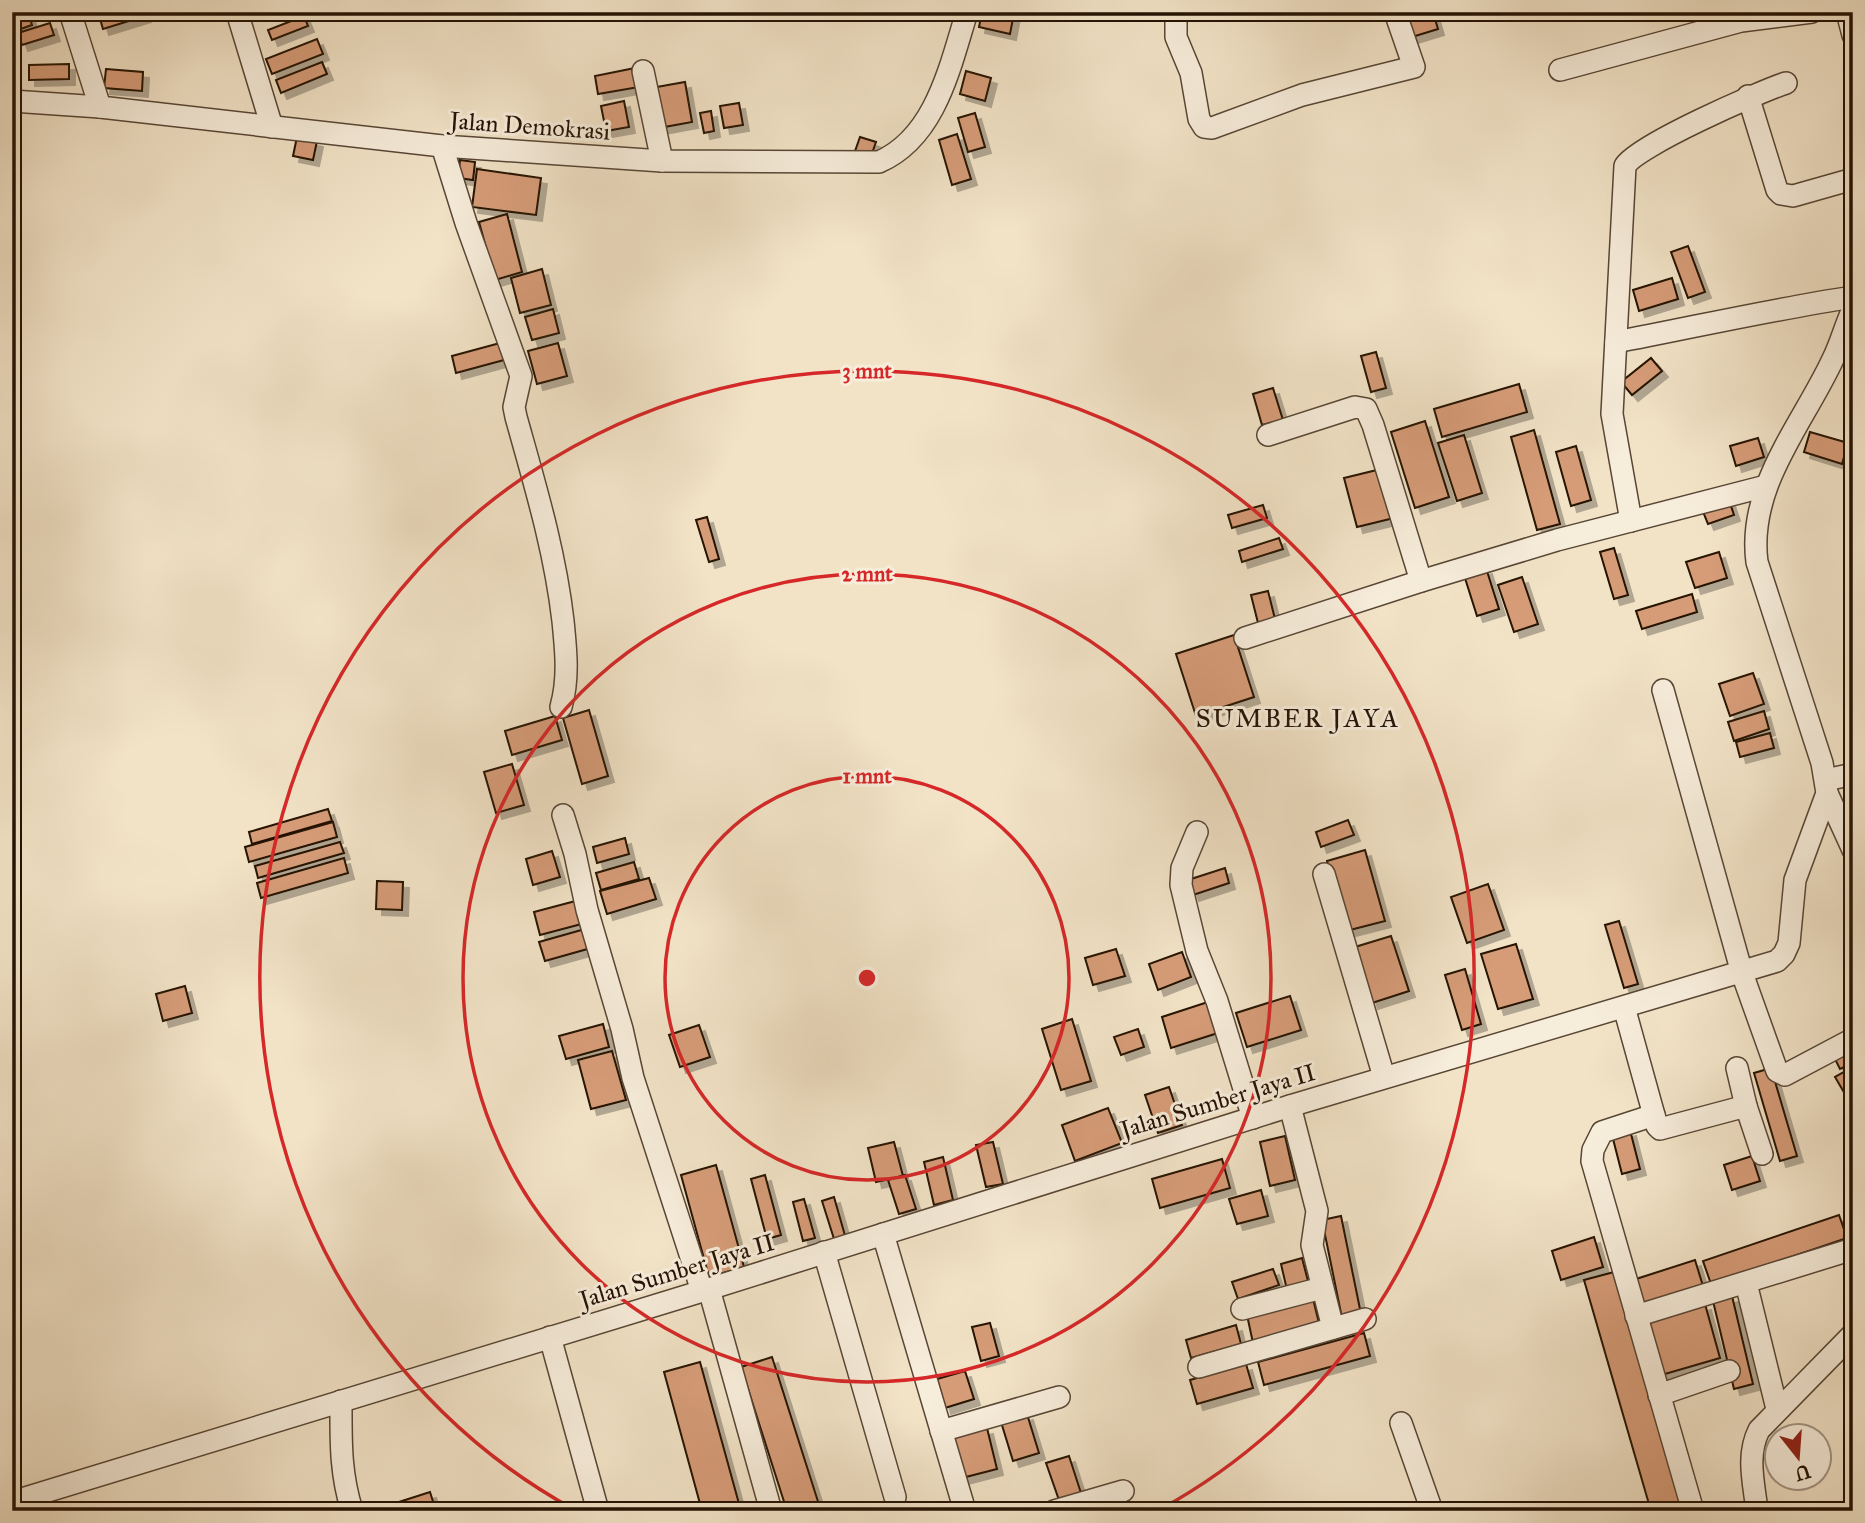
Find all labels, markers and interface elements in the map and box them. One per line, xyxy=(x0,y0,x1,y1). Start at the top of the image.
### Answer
street label: Jalan Demokrasi xyxy=(446,105,612,147)
text: 3 mnt xyxy=(842,358,892,384)
text: 2 mnt xyxy=(841,561,893,587)
district label: SUMBER JAYA xyxy=(1196,702,1400,734)
text: 1 mnt xyxy=(842,763,892,789)
centre of rings xyxy=(855,966,879,990)
street label: Jalan Sumber Jaya II xyxy=(1114,1057,1319,1146)
street label: Jalan Sumber Jaya II xyxy=(573,1227,778,1316)
north arrow xyxy=(1764,1422,1834,1492)
text: U xyxy=(1791,1460,1813,1486)

